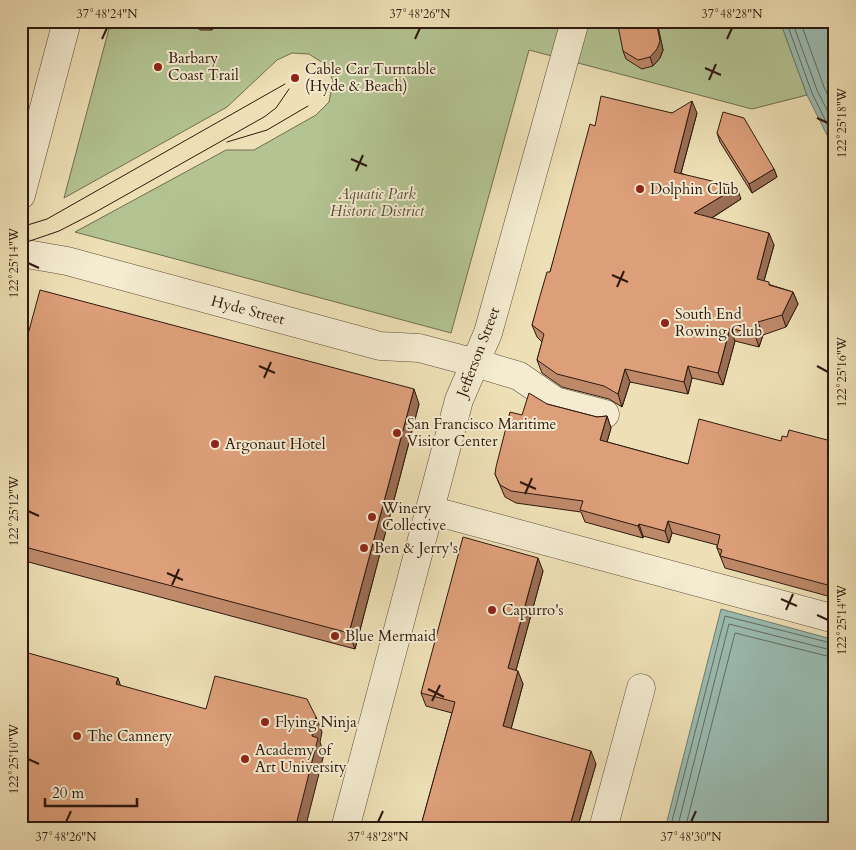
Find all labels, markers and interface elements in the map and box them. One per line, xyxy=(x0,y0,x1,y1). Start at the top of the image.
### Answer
text: 37°48'24"N xyxy=(77,6,138,22)
text: 37°48'26"N xyxy=(390,6,451,22)
text: 37°48'28"N xyxy=(702,6,763,22)
place label: Barbary Coast Trail xyxy=(168,48,239,85)
place label: Cable Car Turntable (Hyde & Beach) xyxy=(305,59,436,96)
marker: Barbary Coast Trail xyxy=(152,61,164,73)
marker: Cable Car Turntable (Hyde & Beach) xyxy=(289,72,301,84)
text: 122°25'18"W xyxy=(834,87,850,158)
place label: Dolphin Club xyxy=(650,179,739,199)
marker: Dolphin Club xyxy=(634,183,646,195)
park label: Aquatic Park Historic District xyxy=(330,184,425,221)
text: 122°25'14"W xyxy=(6,227,22,298)
street label: Hyde Street xyxy=(209,291,287,329)
street label: Jefferson Street xyxy=(451,304,504,402)
place label: South End Rowing Club xyxy=(675,304,762,341)
marker: South End Rowing Club xyxy=(659,317,671,329)
text: 122°25'16"W xyxy=(834,336,850,407)
place label: San Francisco Maritime Visitor Center xyxy=(407,414,557,451)
marker: San Francisco Maritime Visitor Center xyxy=(391,427,403,439)
place label: Argonaut Hotel xyxy=(225,434,326,454)
marker: Argonaut Hotel xyxy=(209,438,221,450)
text: 122°25'12"W xyxy=(6,475,22,546)
place label: Winery Collective xyxy=(381,498,446,535)
marker: Winery Collective xyxy=(366,511,378,523)
place label: Ben & Jerry's xyxy=(374,538,458,558)
marker: Ben & Jerry's xyxy=(358,542,370,554)
text: 122°25'14"W xyxy=(834,584,850,655)
place label: Capurro's xyxy=(502,600,564,620)
marker: Capurro's xyxy=(486,604,498,616)
place label: Blue Mermaid xyxy=(345,626,436,646)
marker: Blue Mermaid xyxy=(329,630,341,642)
place label: Flying Ninja xyxy=(275,712,357,732)
marker: Flying Ninja xyxy=(259,716,271,728)
text: 122°25'10"W xyxy=(6,723,22,794)
place label: The Cannery xyxy=(87,726,172,746)
marker: The Cannery xyxy=(71,730,83,742)
place label: Academy of Art University xyxy=(255,740,347,777)
marker: Academy of Art University xyxy=(239,753,251,765)
scale bar xyxy=(45,775,138,807)
text: 20 m xyxy=(52,783,84,803)
text: 37°48'26"N xyxy=(36,829,97,845)
text: 37°48'28"N xyxy=(348,829,409,845)
text: 37°48'30"N xyxy=(661,829,722,845)

